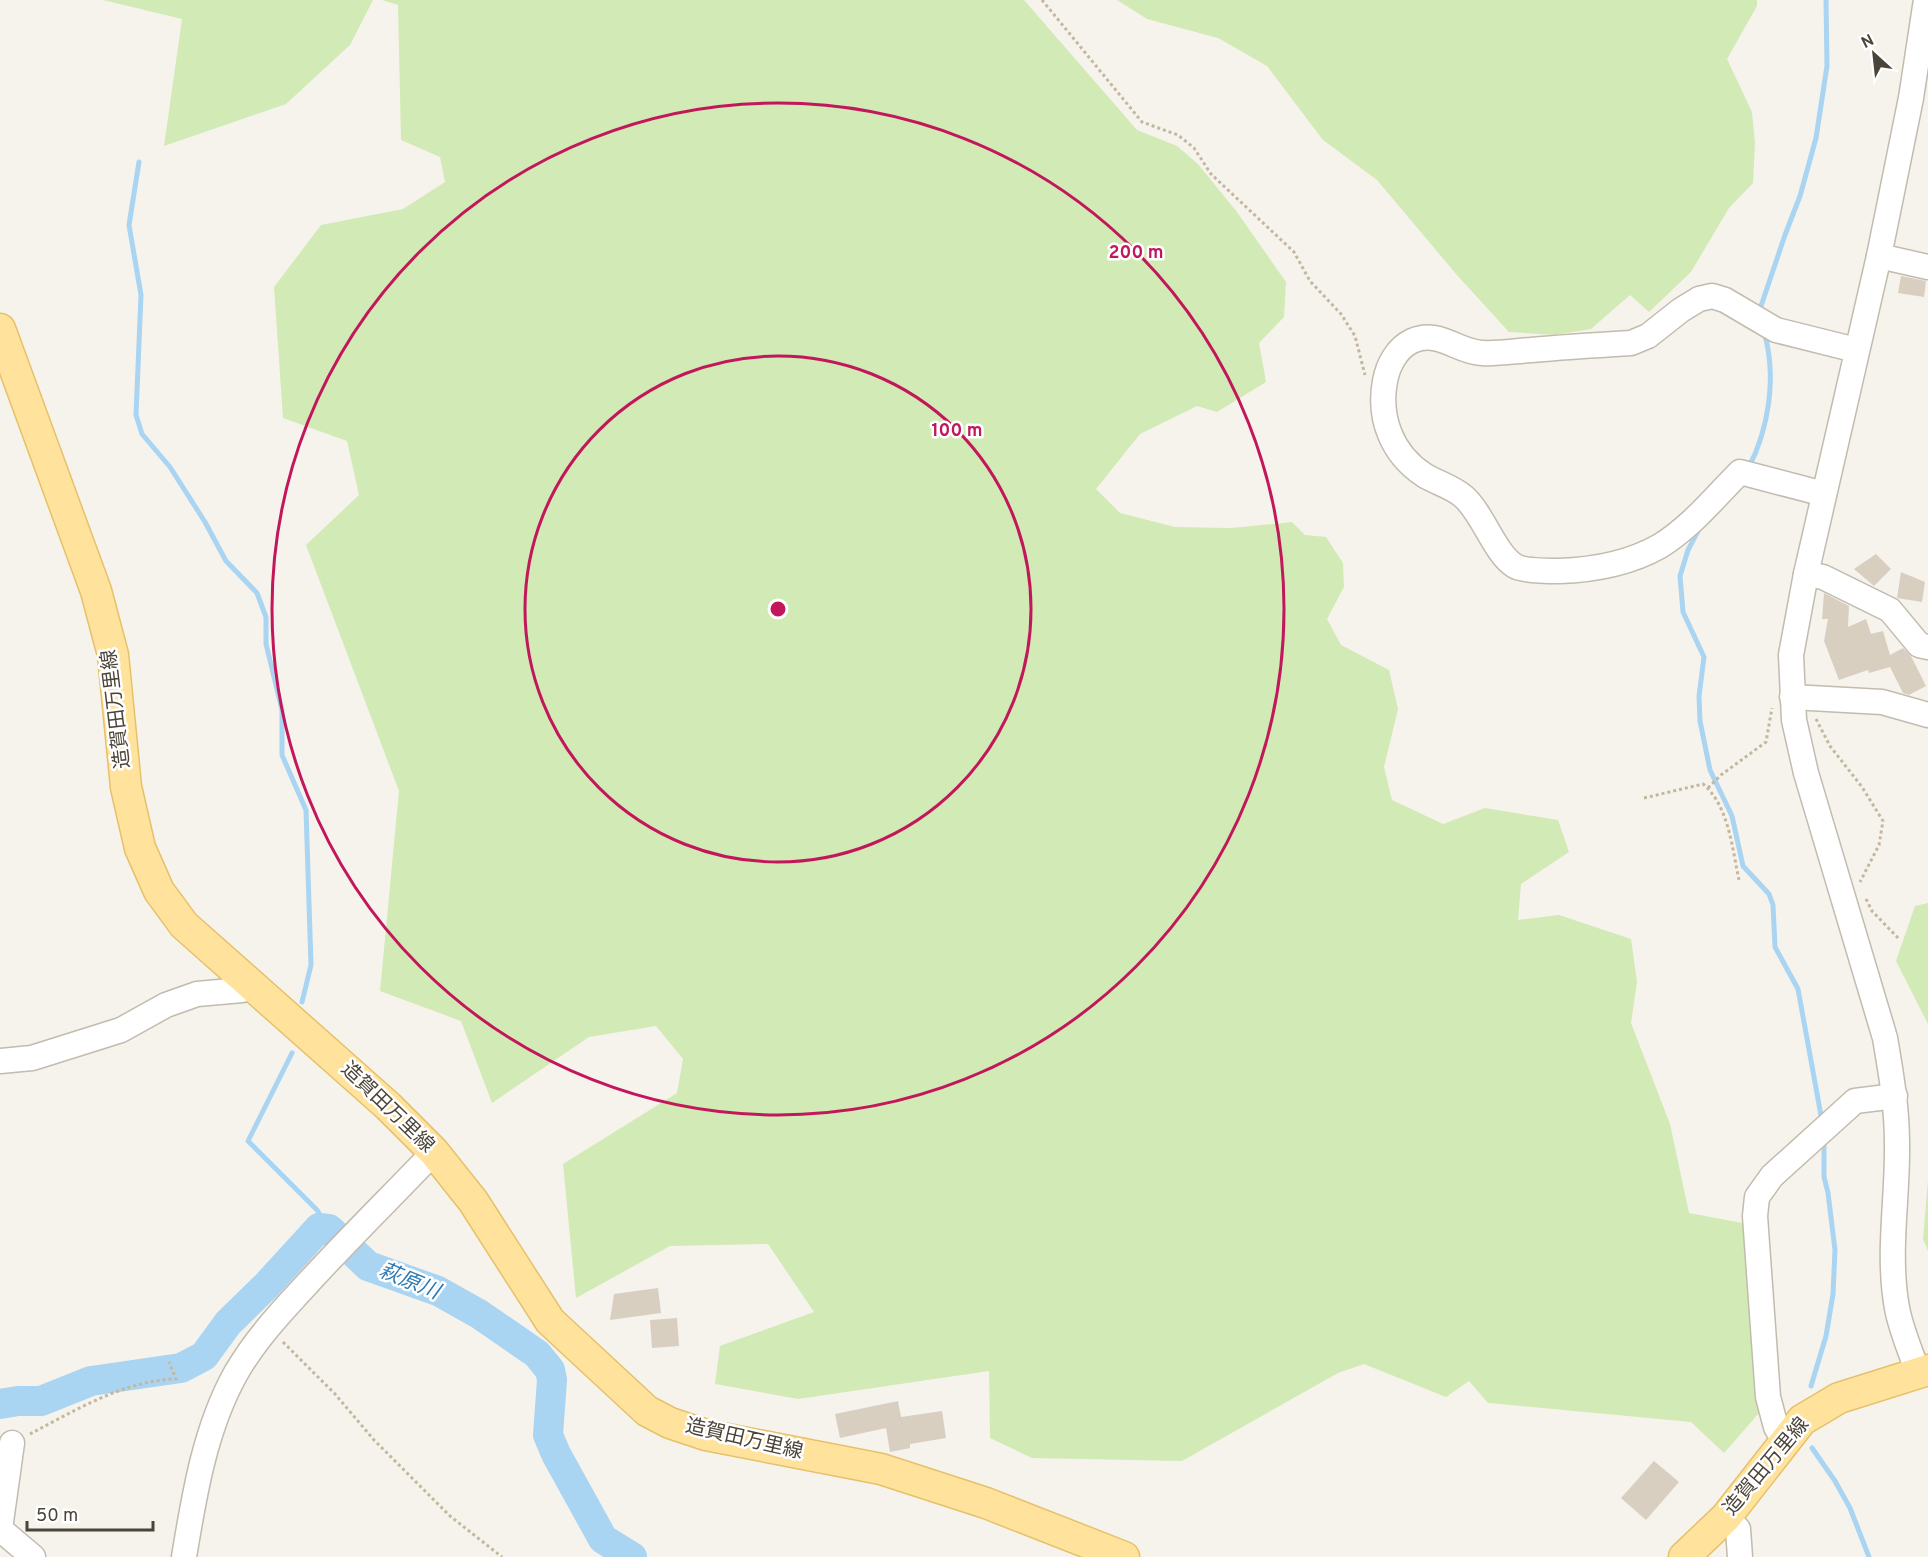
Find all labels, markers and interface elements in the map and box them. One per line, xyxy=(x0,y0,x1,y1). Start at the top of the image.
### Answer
north arrow xyxy=(1844,24,1904,84)
text: N xyxy=(1858,31,1878,54)
text: 200 m xyxy=(1108,242,1164,265)
text: 100 m xyxy=(931,420,983,443)
centre of rings xyxy=(768,599,788,619)
street label: 造賀田万里線 xyxy=(97,648,137,770)
street label: 造賀田万里線 xyxy=(335,1057,439,1159)
water label: 萩原川 xyxy=(375,1258,445,1307)
street label: 造賀田万里線 xyxy=(1718,1413,1816,1521)
street label: 造賀田万里線 xyxy=(683,1414,805,1466)
scale bar xyxy=(27,1494,153,1532)
text: 50 m xyxy=(36,1505,78,1528)

